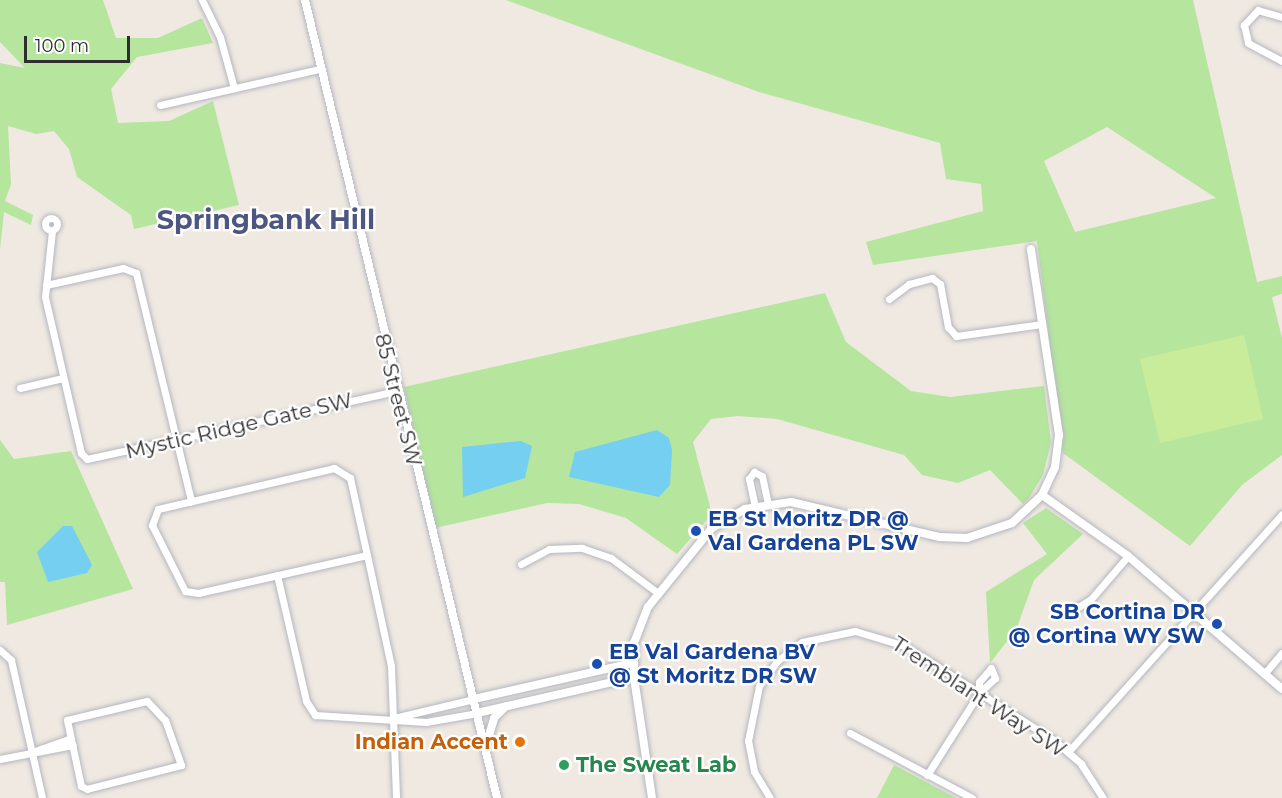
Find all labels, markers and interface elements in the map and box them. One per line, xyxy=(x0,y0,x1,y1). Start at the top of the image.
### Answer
scale bar xyxy=(27,24,134,62)
text: 100 m xyxy=(35,35,89,57)
district label: Springbank Hill xyxy=(157,204,375,236)
street label: 85 Street SW xyxy=(369,331,427,469)
street label: Mystic Ridge Gate SW xyxy=(123,388,355,464)
place label: EB St Moritz DR @ Val Gardena PL SW xyxy=(708,506,919,556)
marker: EB St Moritz DR @ Val Gardena PL SW xyxy=(689,524,703,538)
place label: SB Cortina DR @ Cortina WY SW xyxy=(1008,599,1205,649)
marker: SB Cortina DR @ Cortina WY SW xyxy=(1210,617,1224,631)
street label: Tremblant Way SW xyxy=(887,631,1071,763)
place label: EB Val Gardena BV @ St Moritz DR SW xyxy=(609,639,817,689)
marker: EB Val Gardena BV @ St Moritz DR SW xyxy=(590,657,604,671)
place label: Indian Accent xyxy=(355,729,508,755)
marker: Indian Accent xyxy=(513,735,527,749)
place label: The Sweat Lab xyxy=(576,752,737,778)
marker: The Sweat Lab xyxy=(557,758,571,772)

